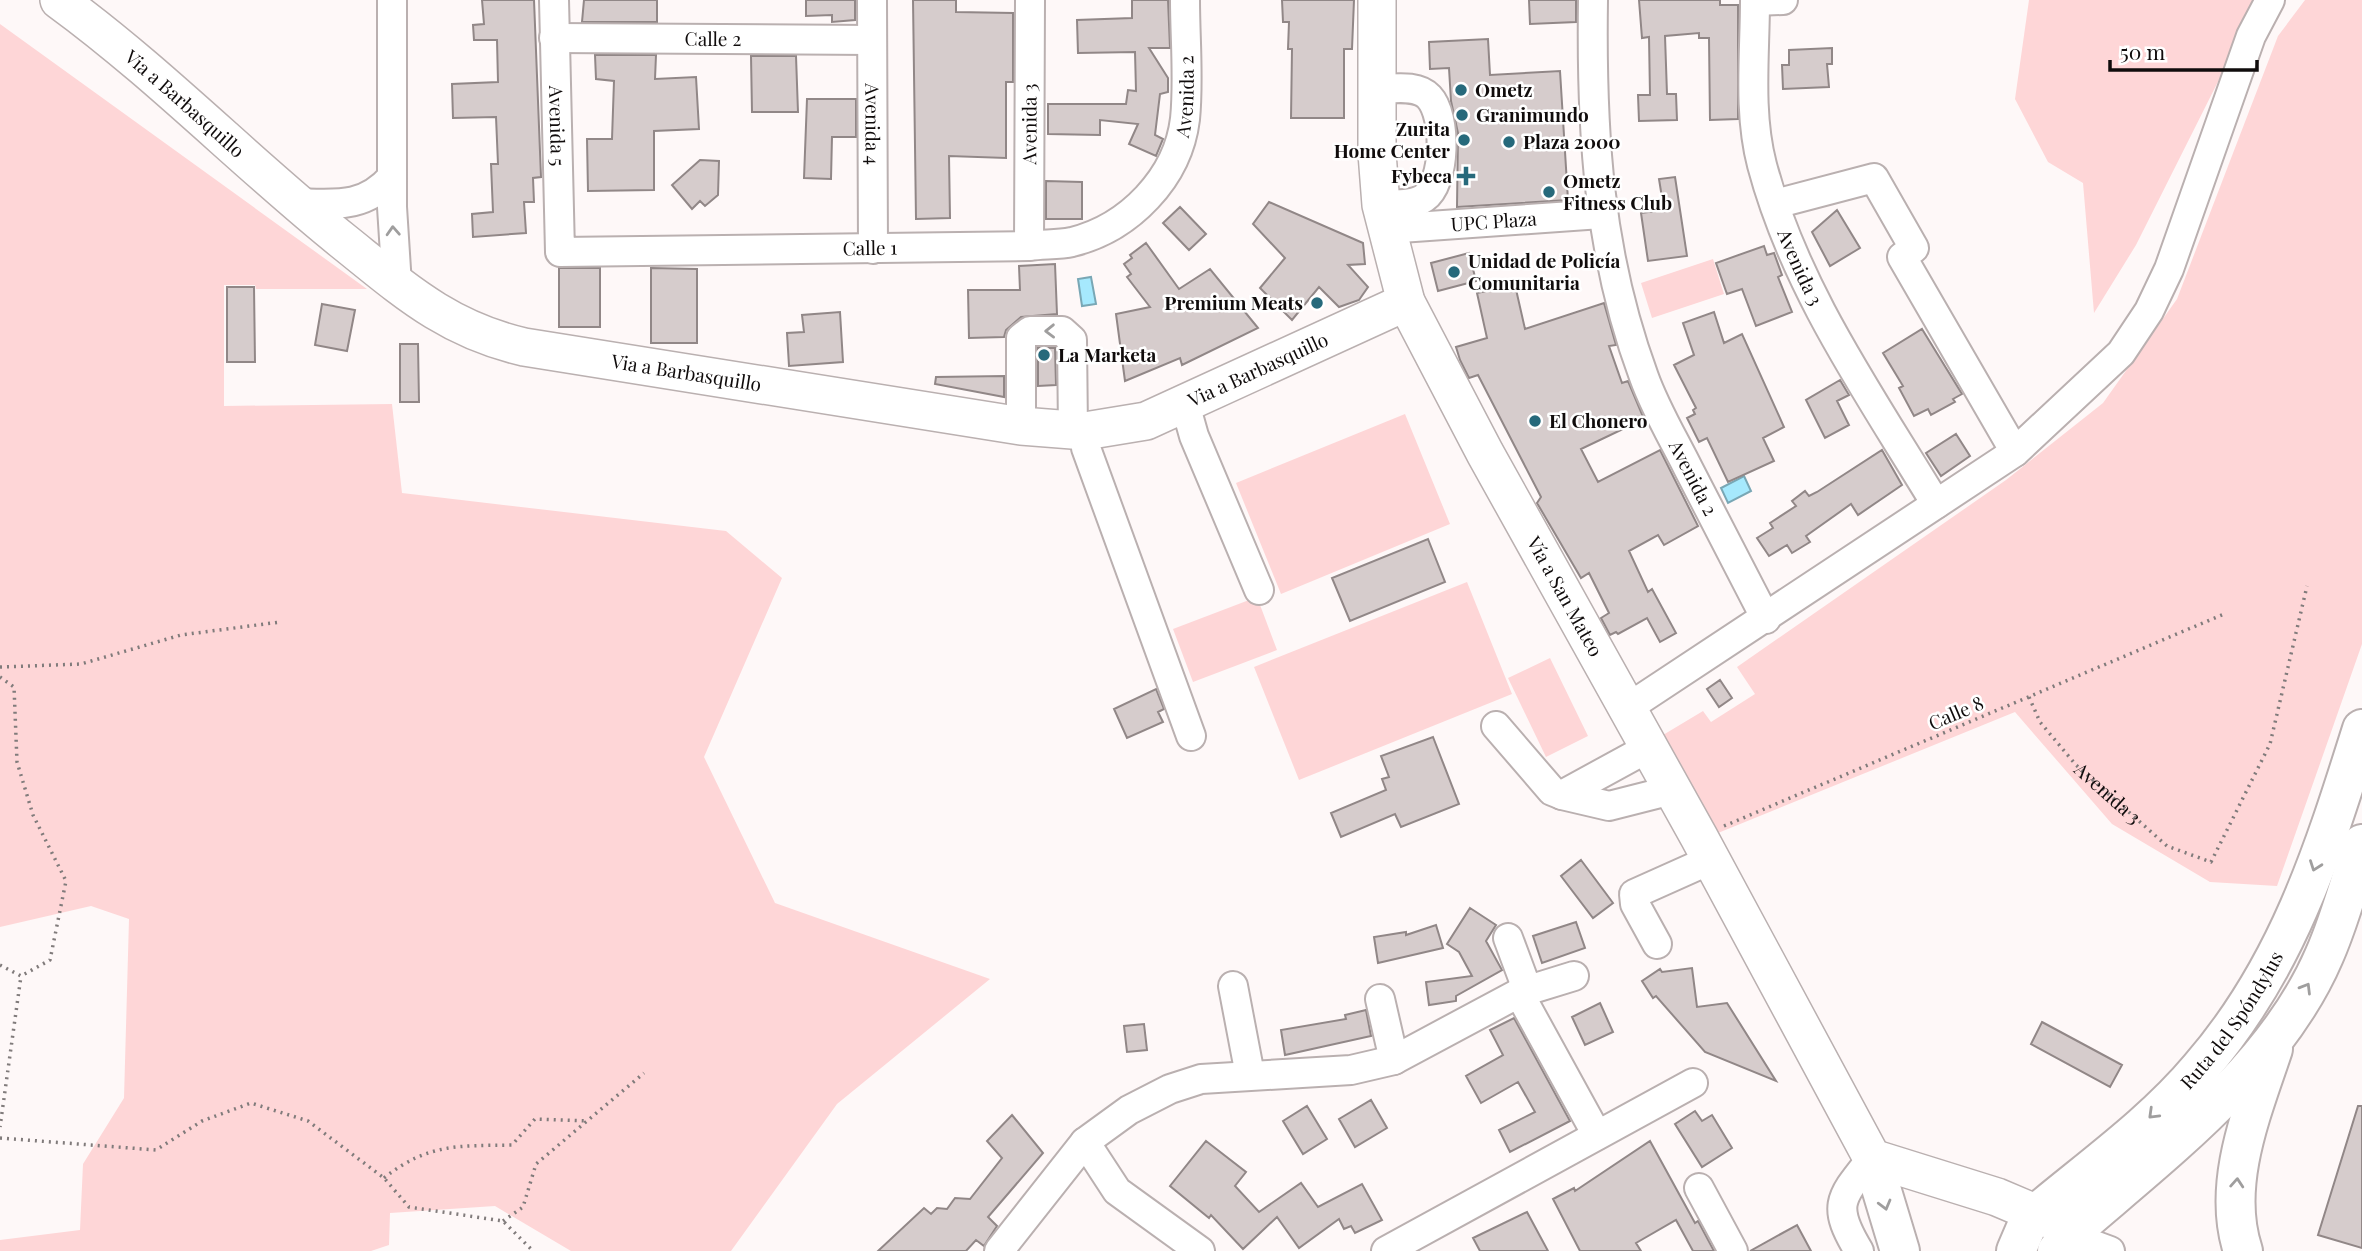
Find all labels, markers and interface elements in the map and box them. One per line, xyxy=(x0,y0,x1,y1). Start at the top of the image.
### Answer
street label: Calle 2 xyxy=(685,25,741,51)
scale bar xyxy=(2110,28,2257,72)
text: 50 m xyxy=(2120,37,2166,65)
street label: Via a Barbasquillo xyxy=(119,43,251,163)
street label: Avenida 2 xyxy=(1168,55,1199,141)
place label: Ometz xyxy=(1475,76,1533,102)
street label: Avenida 4 xyxy=(860,82,887,165)
marker: Ometz xyxy=(1453,82,1469,98)
street label: Avenida 3 xyxy=(1015,83,1042,166)
street label: Avenida 5 xyxy=(544,84,572,167)
place label: Granimundo xyxy=(1476,101,1589,127)
marker: Granimundo xyxy=(1454,107,1470,123)
place label: Zurita Home Center xyxy=(1334,115,1450,163)
place label: Plaza 2000 xyxy=(1523,128,1620,154)
marker: Zurita Home Center xyxy=(1456,132,1472,148)
marker: Plaza 2000 xyxy=(1501,134,1517,150)
place label: Fybeca xyxy=(1391,162,1452,188)
place label: Ometz Fitness Club xyxy=(1563,167,1672,215)
marker: Fybeca xyxy=(1458,168,1474,184)
marker: Ometz Fitness Club xyxy=(1541,184,1557,200)
street label: UPC Plaza xyxy=(1450,204,1538,236)
street label: Avenida 3 xyxy=(1772,224,1830,310)
one-way arrow xyxy=(385,225,400,236)
street label: Calle 1 xyxy=(842,234,897,260)
place label: Unidad de Policía Comunitaria xyxy=(1468,247,1620,295)
marker: Unidad de Policía Comunitaria xyxy=(1446,264,1462,280)
place label: Premium Meats xyxy=(1164,289,1303,315)
marker: Premium Meats xyxy=(1309,295,1325,311)
one-way arrow xyxy=(1044,323,1054,339)
street label: Via a Barbasquillo xyxy=(1182,325,1332,413)
place label: La Marketa xyxy=(1058,341,1156,367)
street label: Via a Barbasquillo xyxy=(609,347,763,397)
marker: La Marketa xyxy=(1036,347,1052,363)
place label: El Chonero xyxy=(1549,407,1648,433)
marker: El Chonero xyxy=(1527,413,1543,429)
street label: Avenida 2 xyxy=(1663,434,1724,520)
street label: Vía a San Mateo xyxy=(1521,530,1610,661)
street label: Calle 8 xyxy=(1924,689,1987,735)
street label: Avenida 3 xyxy=(2069,755,2147,829)
one-way arrow xyxy=(2310,859,2324,871)
street label: Ruta del Spóndylus xyxy=(2174,946,2288,1094)
one-way arrow xyxy=(2297,982,2310,995)
one-way arrow xyxy=(2148,1106,2161,1119)
one-way arrow xyxy=(2229,1178,2244,1189)
one-way arrow xyxy=(1876,1199,1891,1211)

